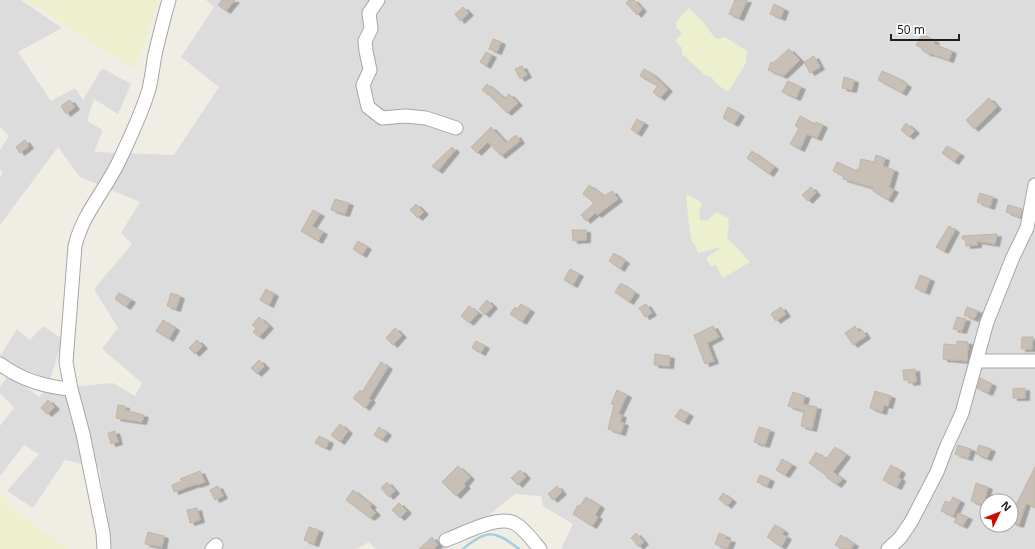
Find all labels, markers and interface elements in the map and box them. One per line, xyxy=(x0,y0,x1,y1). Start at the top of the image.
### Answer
scale bar xyxy=(891,16,959,42)
text: 50 m xyxy=(897,21,925,38)
north arrow xyxy=(979,493,1019,533)
text: N xyxy=(998,497,1015,514)

